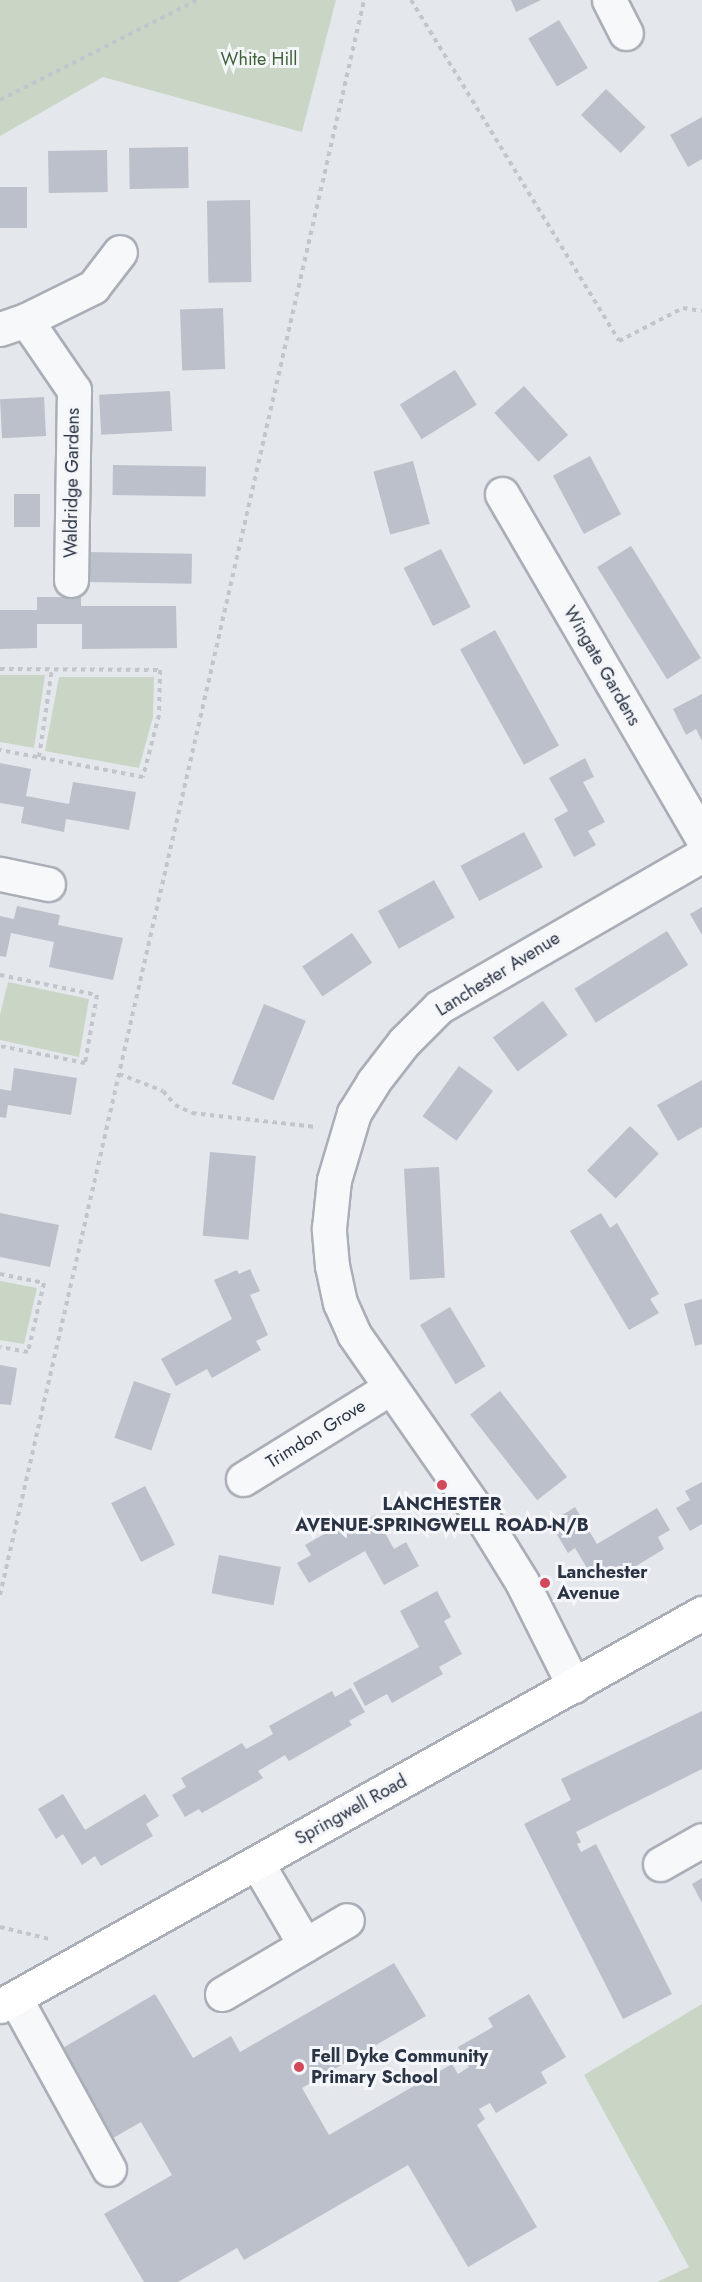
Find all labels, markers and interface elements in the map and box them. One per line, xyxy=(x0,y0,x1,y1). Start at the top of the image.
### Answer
park label: White Hill xyxy=(221,48,297,70)
street label: Waldridge Gardens xyxy=(60,408,84,558)
street label: Wingate Gardens xyxy=(559,602,645,730)
street label: Lanchester Avenue xyxy=(432,927,564,1021)
street label: Trimdon Grove xyxy=(262,1395,370,1473)
marker: LANCHESTER AVENUE-SPRINGWELL ROAD-N/B xyxy=(435,1478,449,1492)
place label: LANCHESTER AVENUE-SPRINGWELL ROAD-N/B xyxy=(295,1494,589,1537)
place label: Lanchester Avenue xyxy=(557,1562,648,1604)
marker: Lanchester Avenue xyxy=(538,1576,552,1590)
street label: Springwell Road xyxy=(291,1770,411,1850)
place label: Fell Dyke Community Primary School xyxy=(311,2046,488,2088)
marker: Fell Dyke Community Primary School xyxy=(292,2060,306,2074)

